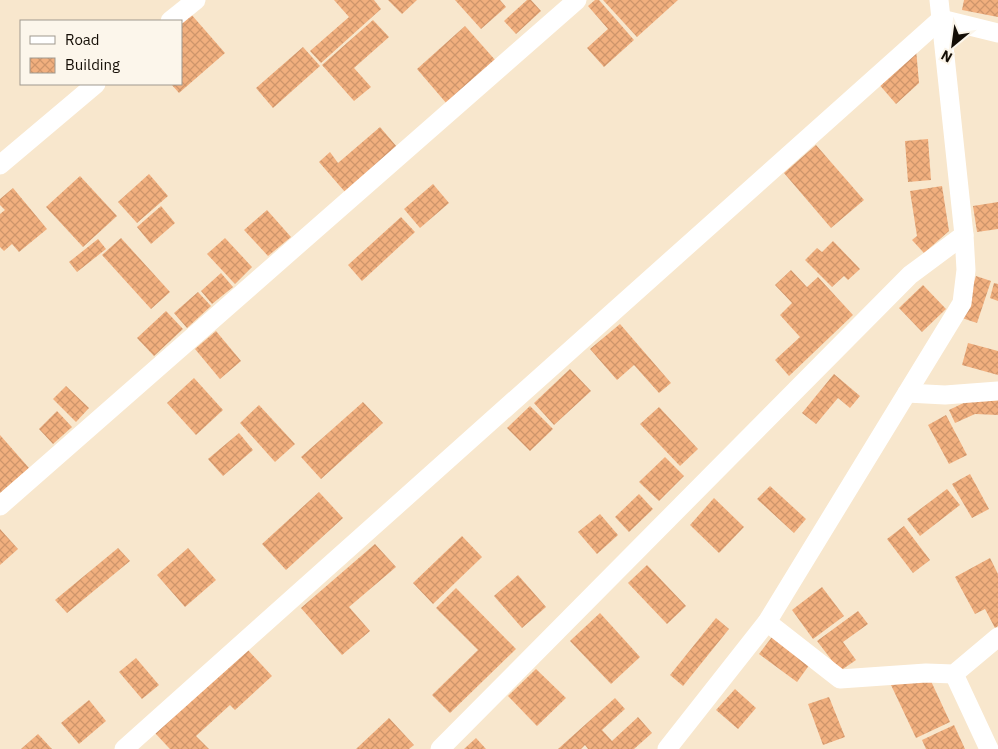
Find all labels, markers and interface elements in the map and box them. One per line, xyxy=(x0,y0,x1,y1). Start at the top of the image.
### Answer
legend xyxy=(20,20,182,85)
north arrow xyxy=(928,20,978,70)
text: Road xyxy=(65,30,100,49)
text: N xyxy=(938,46,955,67)
text: Building xyxy=(65,55,120,74)

